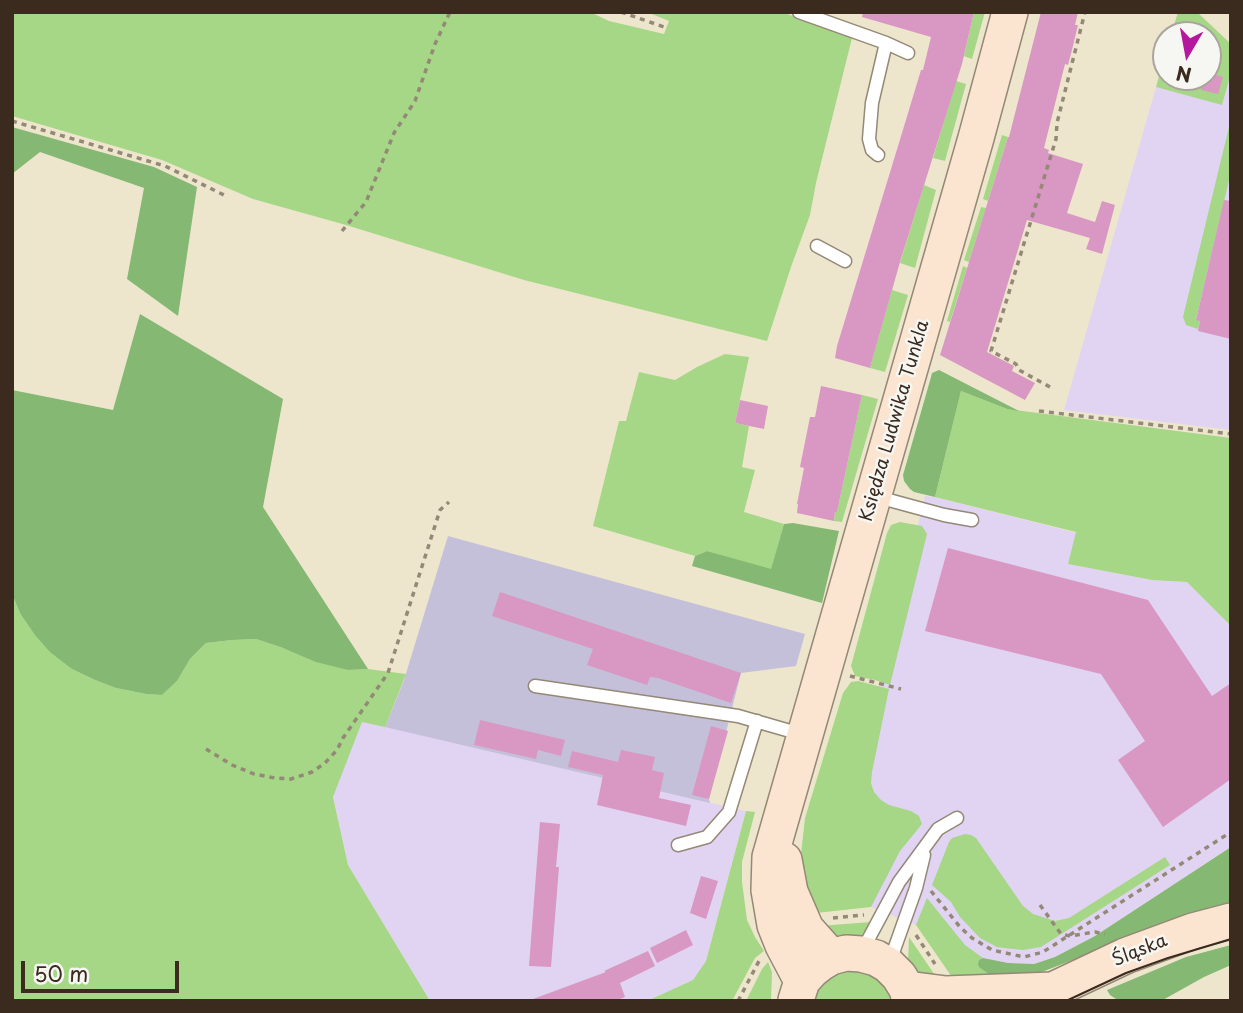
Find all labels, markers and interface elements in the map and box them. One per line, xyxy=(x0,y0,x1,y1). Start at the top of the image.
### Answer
north arrow xyxy=(1152,21,1222,91)
text: N xyxy=(1174,60,1194,90)
street label: Księdza Ludwika Tunkla xyxy=(856,318,934,524)
street label: Śląska xyxy=(1109,930,1171,972)
scale bar xyxy=(24,946,182,990)
text: 50 m xyxy=(34,957,88,989)

